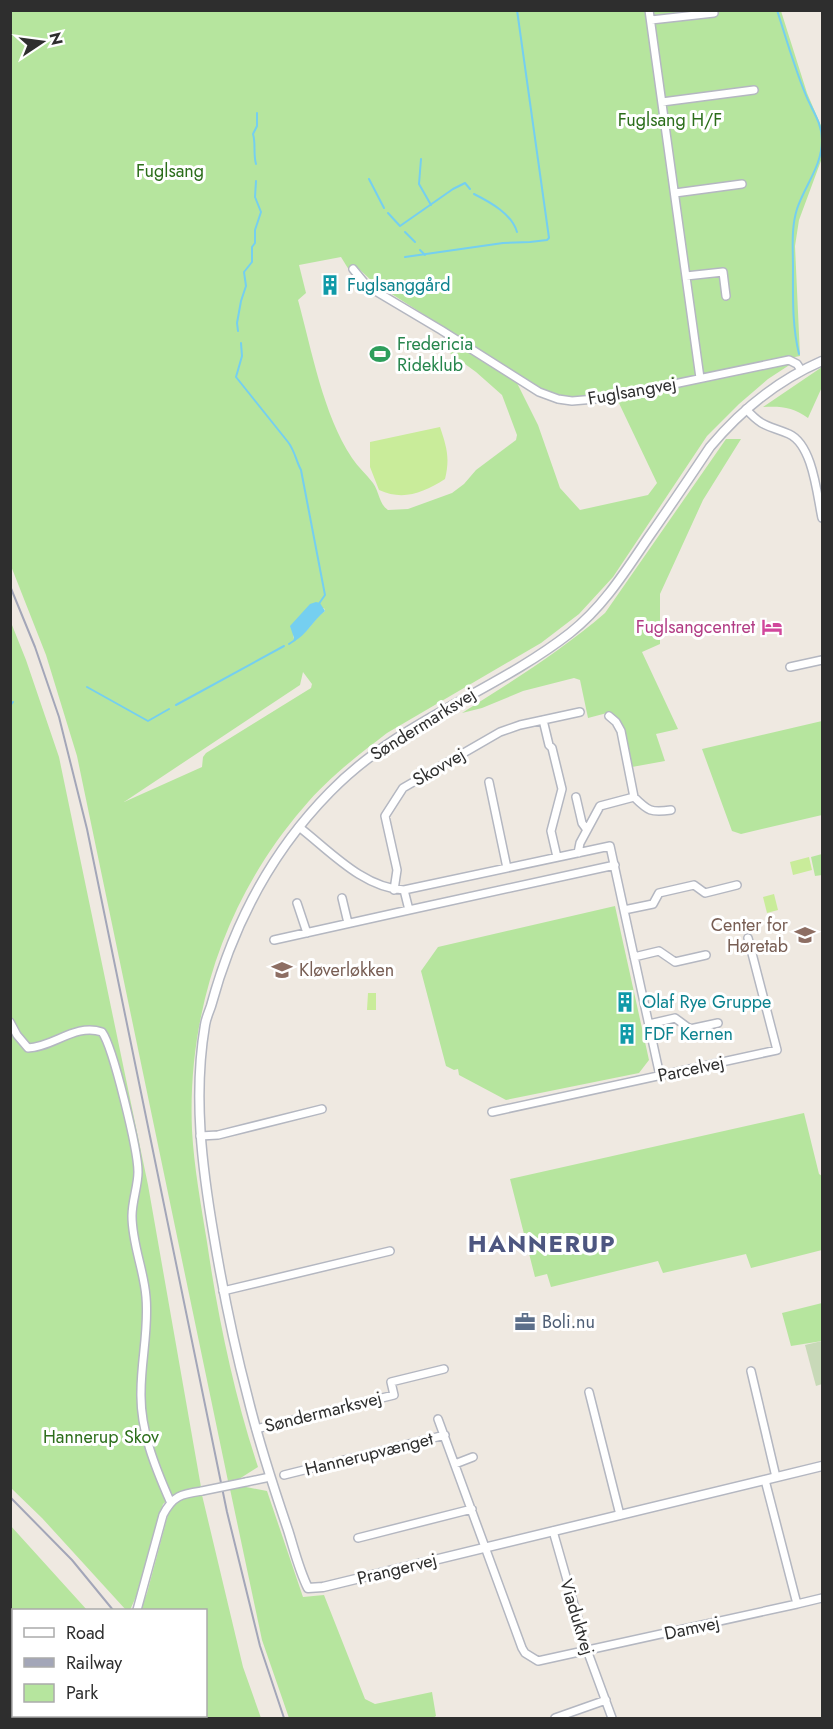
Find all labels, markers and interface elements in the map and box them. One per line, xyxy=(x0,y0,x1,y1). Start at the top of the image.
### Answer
north arrow xyxy=(12,12,72,72)
text: N xyxy=(43,30,69,48)
park label: Fuglsang H/F xyxy=(618,107,722,133)
park label: Fuglsang xyxy=(136,158,204,184)
place label: Fuglsanggård xyxy=(347,272,451,298)
building icon: Fuglsanggård xyxy=(318,273,342,297)
place label: Fredericia Rideklub xyxy=(397,331,473,378)
sports icon: Fredericia Rideklub xyxy=(368,342,392,366)
street label: Fuglsangvej xyxy=(586,370,678,412)
place label: Fuglsangcentret xyxy=(636,614,756,640)
hotel icon: Fuglsangcentret xyxy=(760,615,784,639)
street label: Søndermarksvej xyxy=(365,681,481,767)
street label: Skovvej xyxy=(408,742,470,792)
place label: Center for Høretab xyxy=(711,912,789,959)
school or university icon: Center for Høretab xyxy=(793,923,817,947)
place label: Kløverløkken xyxy=(299,957,394,983)
school or university icon: Kløverløkken xyxy=(270,958,294,982)
place label: Olaf Rye Gruppe xyxy=(642,989,771,1015)
building icon: Olaf Rye Gruppe xyxy=(613,990,637,1014)
place label: FDF Kernen xyxy=(644,1021,733,1047)
building icon: FDF Kernen xyxy=(615,1022,639,1046)
street label: Parcelvej xyxy=(655,1049,727,1089)
district label: HANNERUP xyxy=(468,1226,616,1261)
place label: Boli.nu xyxy=(542,1309,595,1335)
office icon: Boli.nu xyxy=(513,1310,537,1334)
street label: Søndermarksvej xyxy=(262,1385,384,1439)
park label: Hannerup Skov xyxy=(43,1424,159,1450)
street label: Hannerupvænget xyxy=(302,1425,437,1483)
street label: Prangervej xyxy=(354,1547,440,1591)
street label: Viaduktvej xyxy=(553,1576,601,1658)
legend xyxy=(12,1609,207,1717)
street label: Damvej xyxy=(662,1609,722,1647)
text: Road xyxy=(66,1620,105,1646)
text: Railway xyxy=(66,1650,122,1676)
text: Park xyxy=(66,1680,98,1706)

